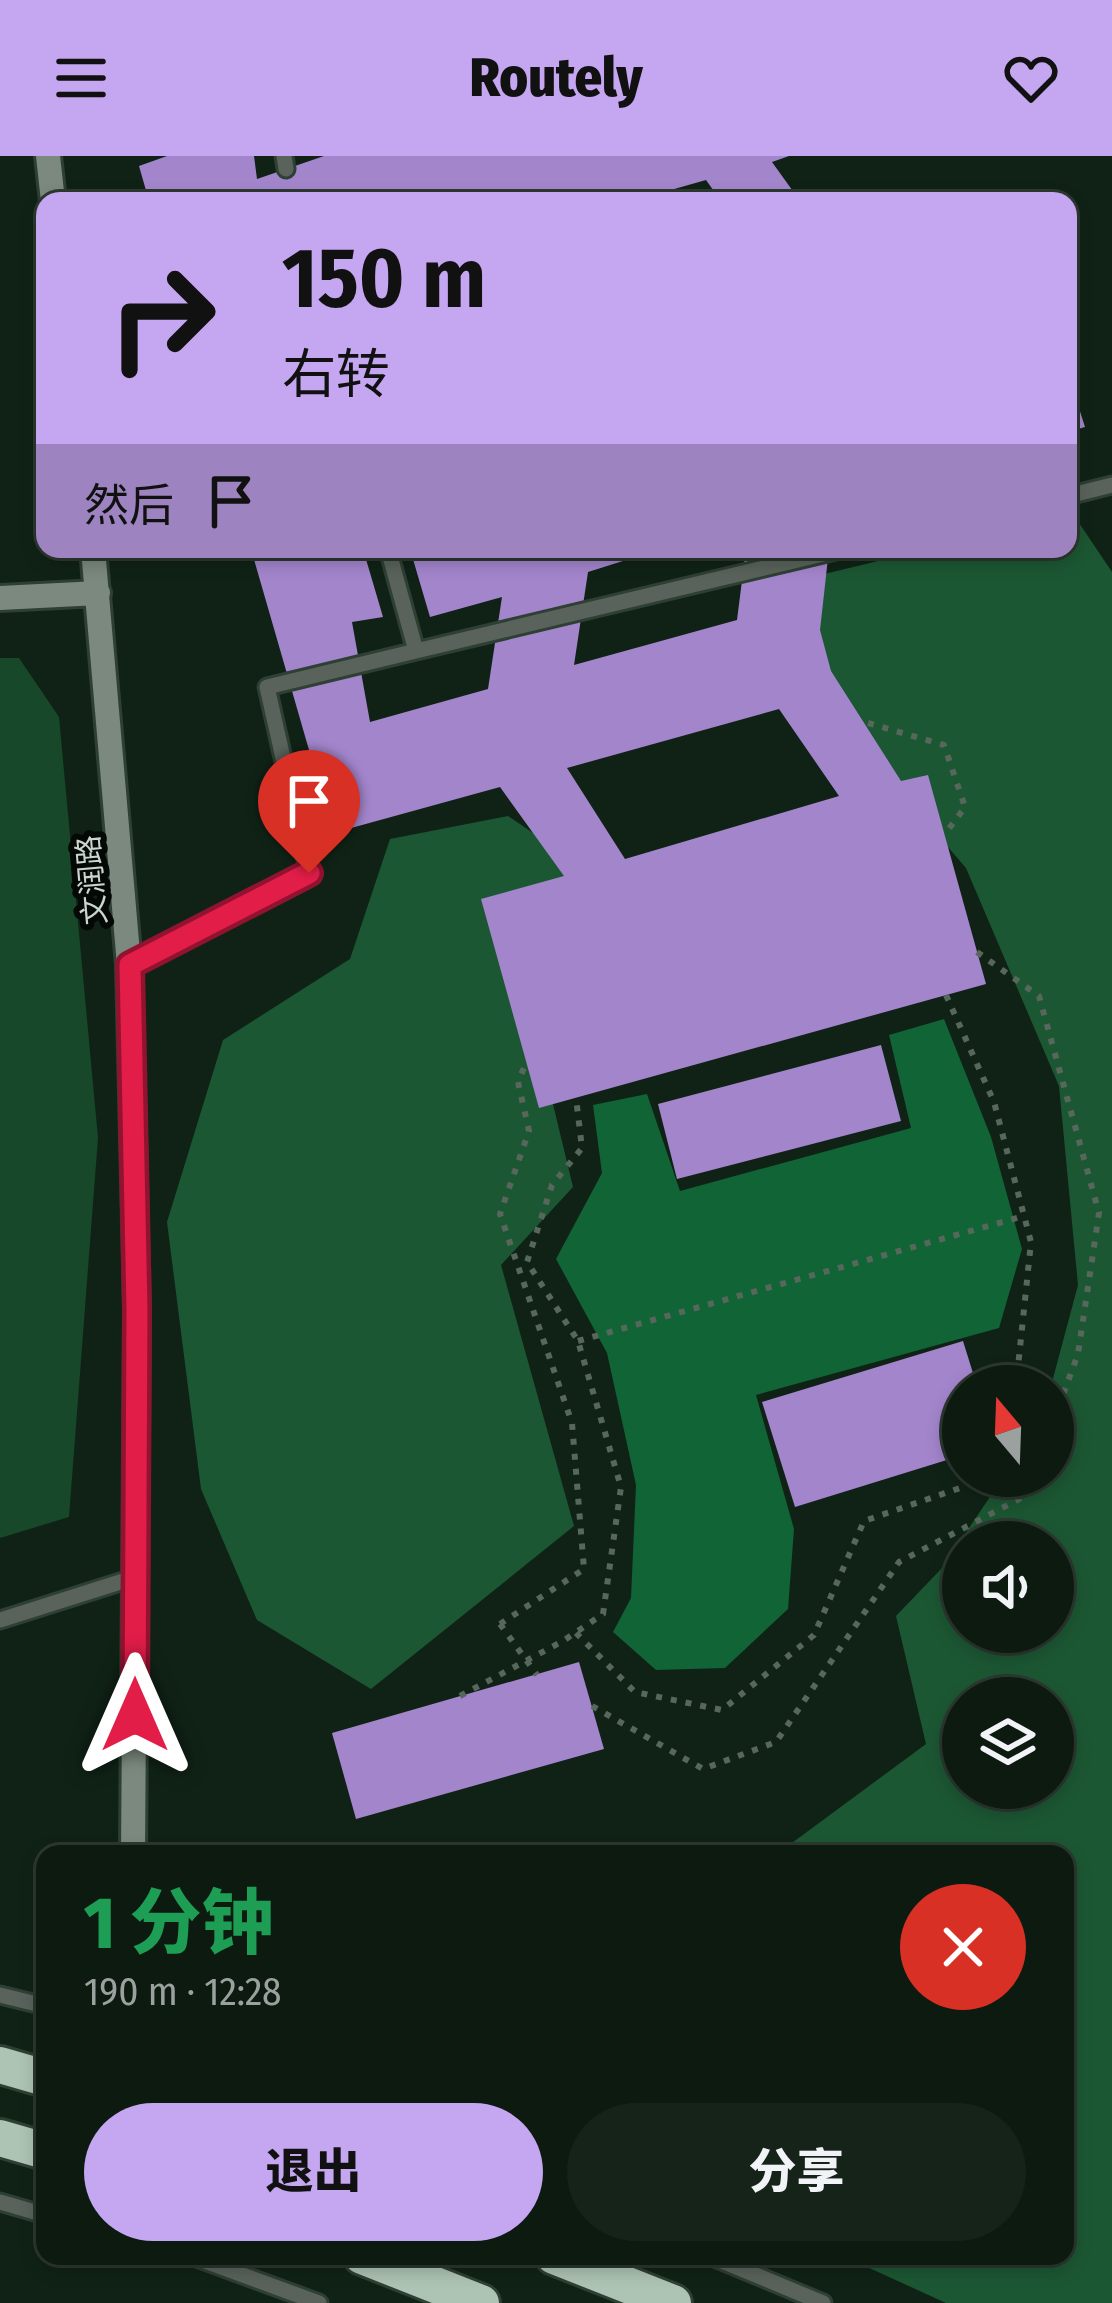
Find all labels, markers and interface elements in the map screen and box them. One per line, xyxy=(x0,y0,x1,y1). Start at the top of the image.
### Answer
icon: menu xyxy=(48,45,114,111)
icon: heart xyxy=(998,45,1064,111)
text: Routely xyxy=(469,46,643,110)
text: 150 m xyxy=(282,228,486,329)
icon: right xyxy=(84,240,240,396)
text: 右转 xyxy=(282,343,390,407)
icon: arrive xyxy=(198,468,264,534)
text: 然后 xyxy=(84,479,174,533)
pin xyxy=(258,750,360,873)
icon: arrive xyxy=(276,768,342,834)
street label: 文润路 xyxy=(70,834,114,926)
north arrow xyxy=(942,1365,1074,1497)
map controls xyxy=(942,1365,1074,1809)
button: sound xyxy=(942,1521,1074,1653)
position arrow xyxy=(72,1652,198,1778)
button: layers xyxy=(942,1677,1074,1809)
text: 1 分钟 xyxy=(84,1881,274,1967)
button: close xyxy=(900,1884,1026,2010)
text: 190 m · 12:28 xyxy=(84,1969,282,2015)
button: 退出 xyxy=(84,2103,543,2241)
button: 分享 xyxy=(567,2103,1026,2241)

